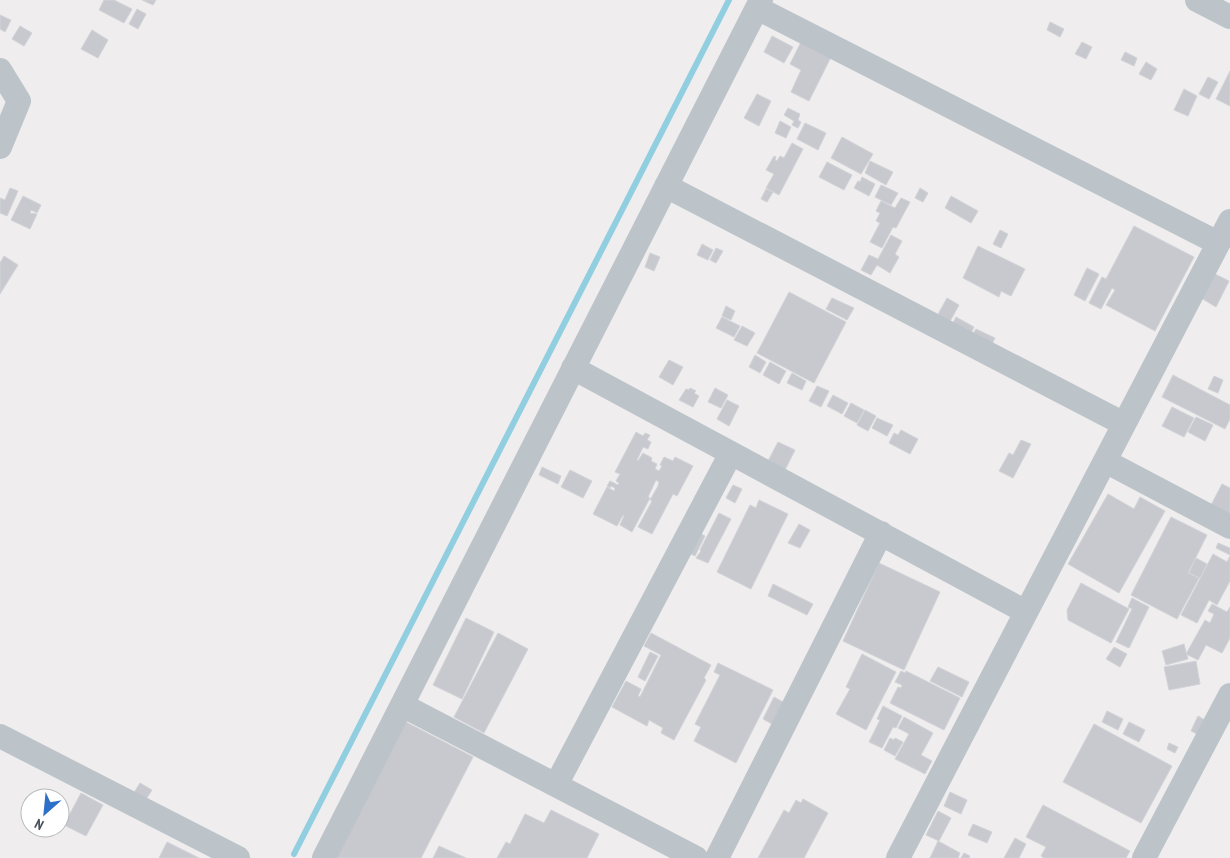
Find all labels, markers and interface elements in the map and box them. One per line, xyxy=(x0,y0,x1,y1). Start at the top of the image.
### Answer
north arrow xyxy=(20,788,70,838)
text: N xyxy=(32,815,47,834)

